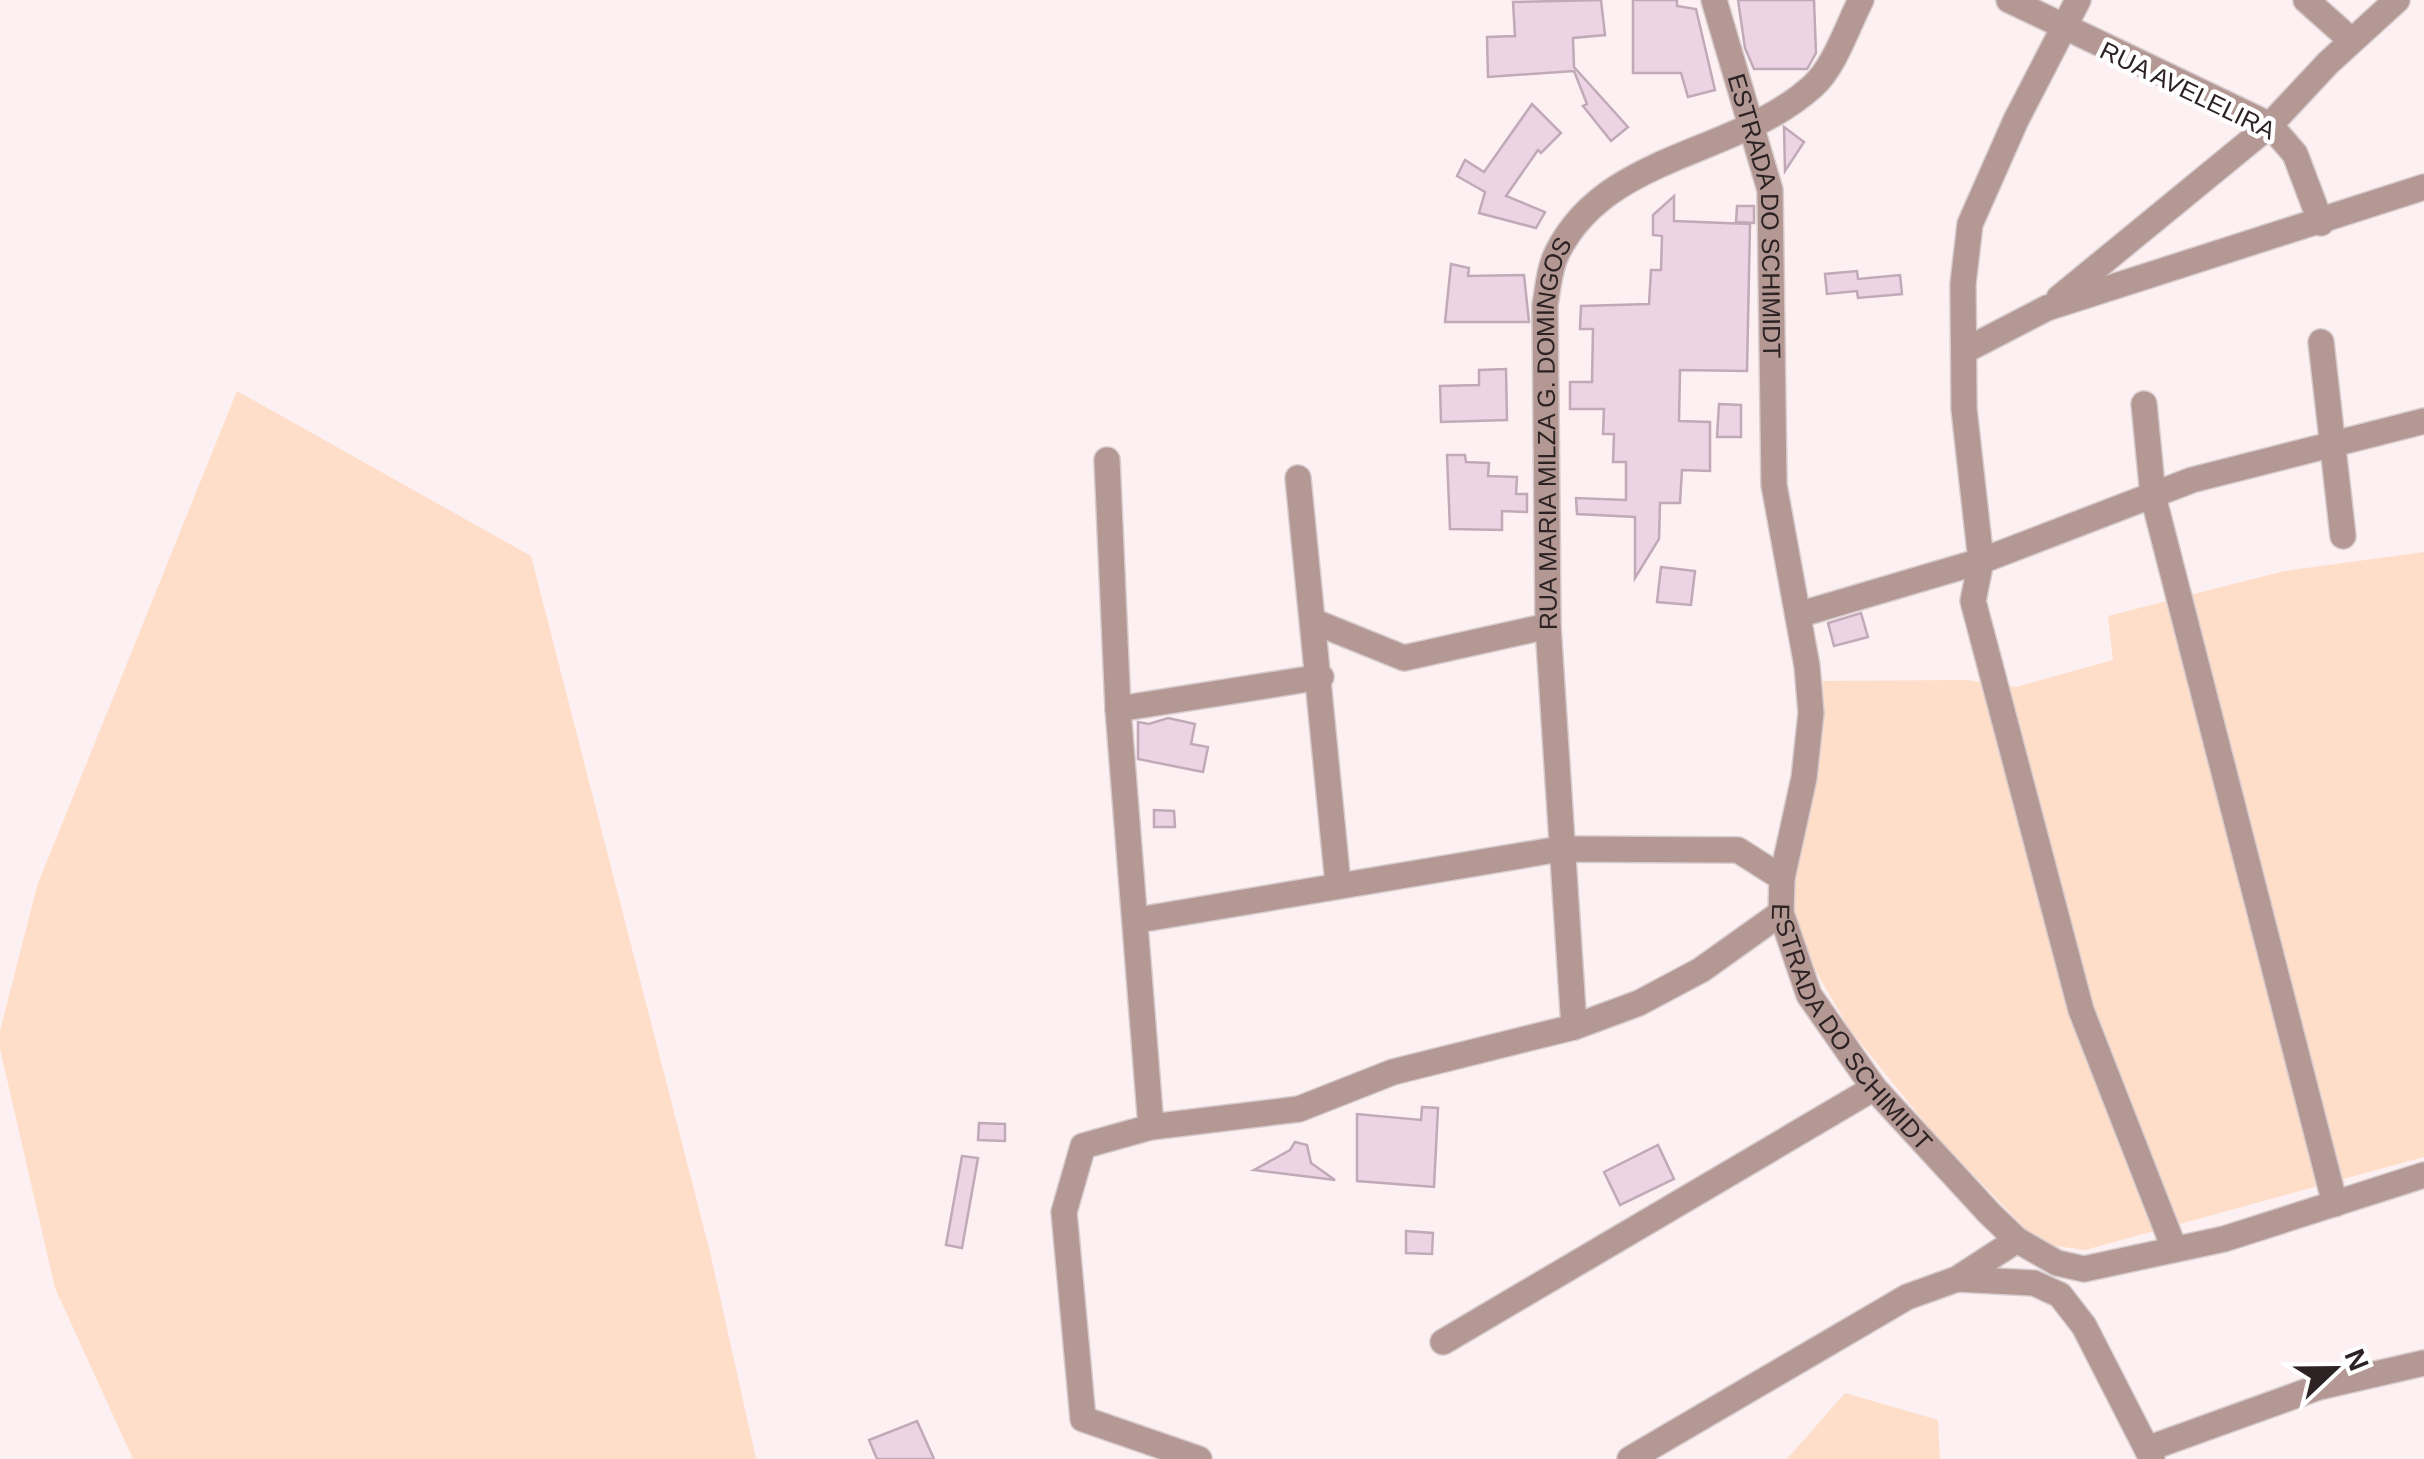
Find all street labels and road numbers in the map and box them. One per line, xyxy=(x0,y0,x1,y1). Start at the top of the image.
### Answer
street label: RUA AVELELIRA xyxy=(2096,35,2280,145)
street label: ESTRADA DO SCHIMIDT xyxy=(1722,70,1786,359)
street label: RUA MARIA MILZA G. DOMINGOS xyxy=(1531,232,1577,630)
street label: ESTRADA DO SCHIMIDT xyxy=(1767,903,1938,1156)

